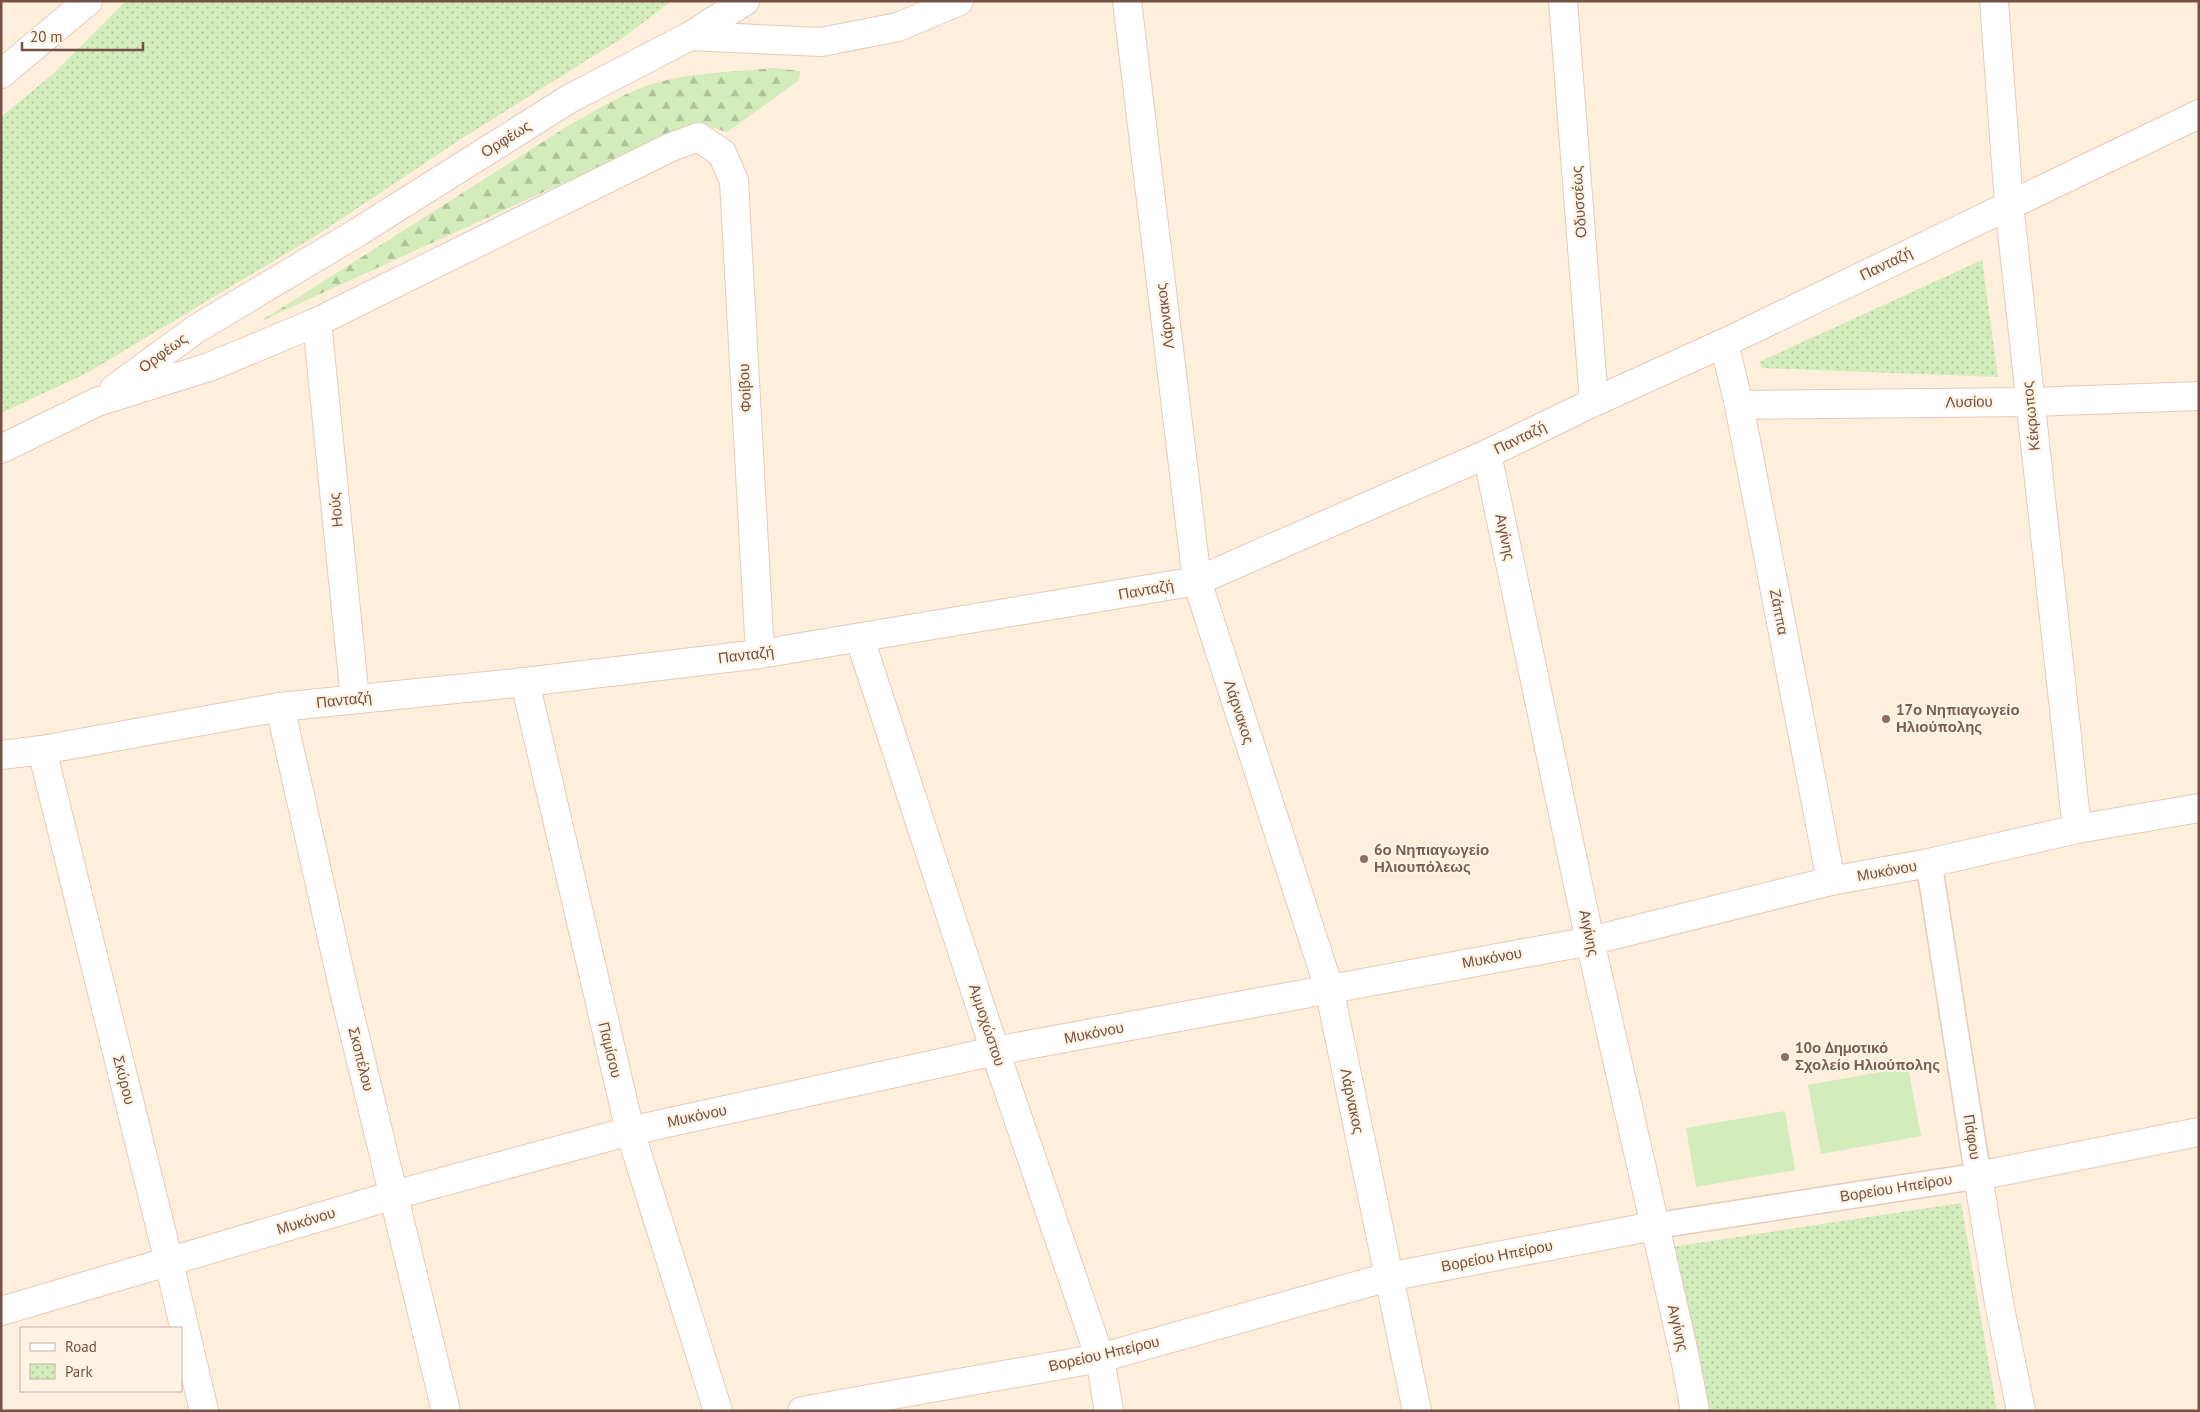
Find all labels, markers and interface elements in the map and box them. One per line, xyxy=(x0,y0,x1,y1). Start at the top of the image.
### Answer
scale bar xyxy=(22,20,144,52)
text: 20 m xyxy=(30,27,63,46)
street label: Ορφέως xyxy=(477,116,534,161)
street label: Οδυσσέως xyxy=(1567,165,1591,239)
street label: Πανταζή xyxy=(1856,243,1915,284)
street label: Λάρνακος xyxy=(1151,282,1178,350)
street label: Ορφέως xyxy=(135,329,191,377)
street label: Φοίβου xyxy=(734,363,755,413)
street label: Κέκρωπος xyxy=(2017,380,2044,452)
street label: Λυσίου xyxy=(1945,392,1993,411)
street label: Πανταζή xyxy=(1490,417,1549,458)
street label: Ηούς xyxy=(324,492,347,528)
street label: Αιγίνης xyxy=(1491,512,1520,562)
street label: Πανταζή xyxy=(1117,575,1175,604)
street label: Ζάππα xyxy=(1766,587,1793,637)
street label: Πανταζή xyxy=(717,642,775,667)
street label: Λάρνακος xyxy=(1220,677,1259,746)
street label: Πανταζή xyxy=(315,687,373,712)
place label: 17ο Νηπιαγωγείο Ηλιούπολης xyxy=(1896,700,2020,736)
marker: 17ο Νηπιαγωγείο Ηλιούπολης xyxy=(1880,713,1892,725)
place label: 6ο Νηπιαγωγείο Ηλιουπόλεως xyxy=(1374,840,1489,876)
marker: 6ο Νηπιαγωγείο Ηλιουπόλεως xyxy=(1358,853,1370,865)
street label: Μυκόνου xyxy=(1856,856,1918,885)
street label: Αιγίνης xyxy=(1575,908,1604,958)
street label: Μυκόνου xyxy=(1461,943,1523,972)
street label: Αμμοχώστου xyxy=(965,981,1010,1068)
street label: Μυκόνου xyxy=(1062,1017,1125,1048)
street label: Παμίσου xyxy=(594,1020,627,1080)
street label: Σκοπέλου xyxy=(344,1025,379,1093)
place label: 10ο Δημοτικό Σχολείο Ηλιούπολης xyxy=(1795,1038,1940,1074)
marker: 10ο Δημοτικό Σχολείο Ηλιούπολης xyxy=(1779,1051,1791,1063)
street label: Σκύρου xyxy=(109,1053,140,1106)
street label: Λάρνακος xyxy=(1336,1066,1369,1135)
street label: Μυκόνου xyxy=(665,1100,728,1131)
street label: Πάφου xyxy=(1960,1113,1985,1161)
street label: Βορείου Ηπείρου xyxy=(1838,1169,1953,1206)
street label: Μυκόνου xyxy=(274,1203,338,1238)
street label: Βορείου Ηπείρου xyxy=(1439,1235,1554,1276)
street label: Αιγίνης xyxy=(1664,1303,1693,1353)
legend xyxy=(20,1327,182,1392)
street label: Βορείου Ηπείρου xyxy=(1047,1332,1161,1376)
text: Road xyxy=(65,1337,97,1356)
text: Park xyxy=(65,1362,93,1381)

